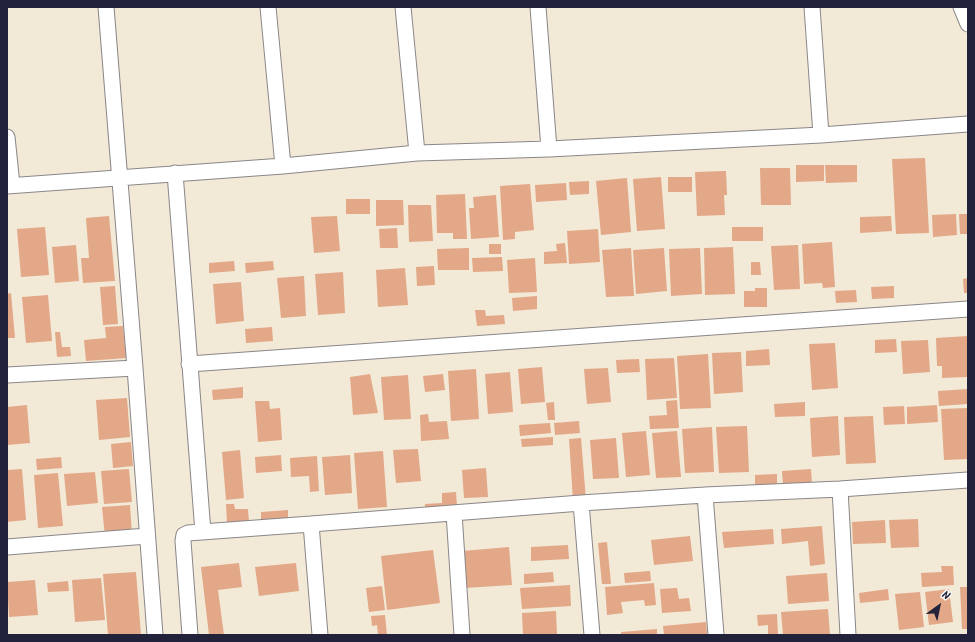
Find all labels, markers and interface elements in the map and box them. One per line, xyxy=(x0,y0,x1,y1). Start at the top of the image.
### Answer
north arrow xyxy=(919,586,959,626)
text: N xyxy=(938,586,953,605)

